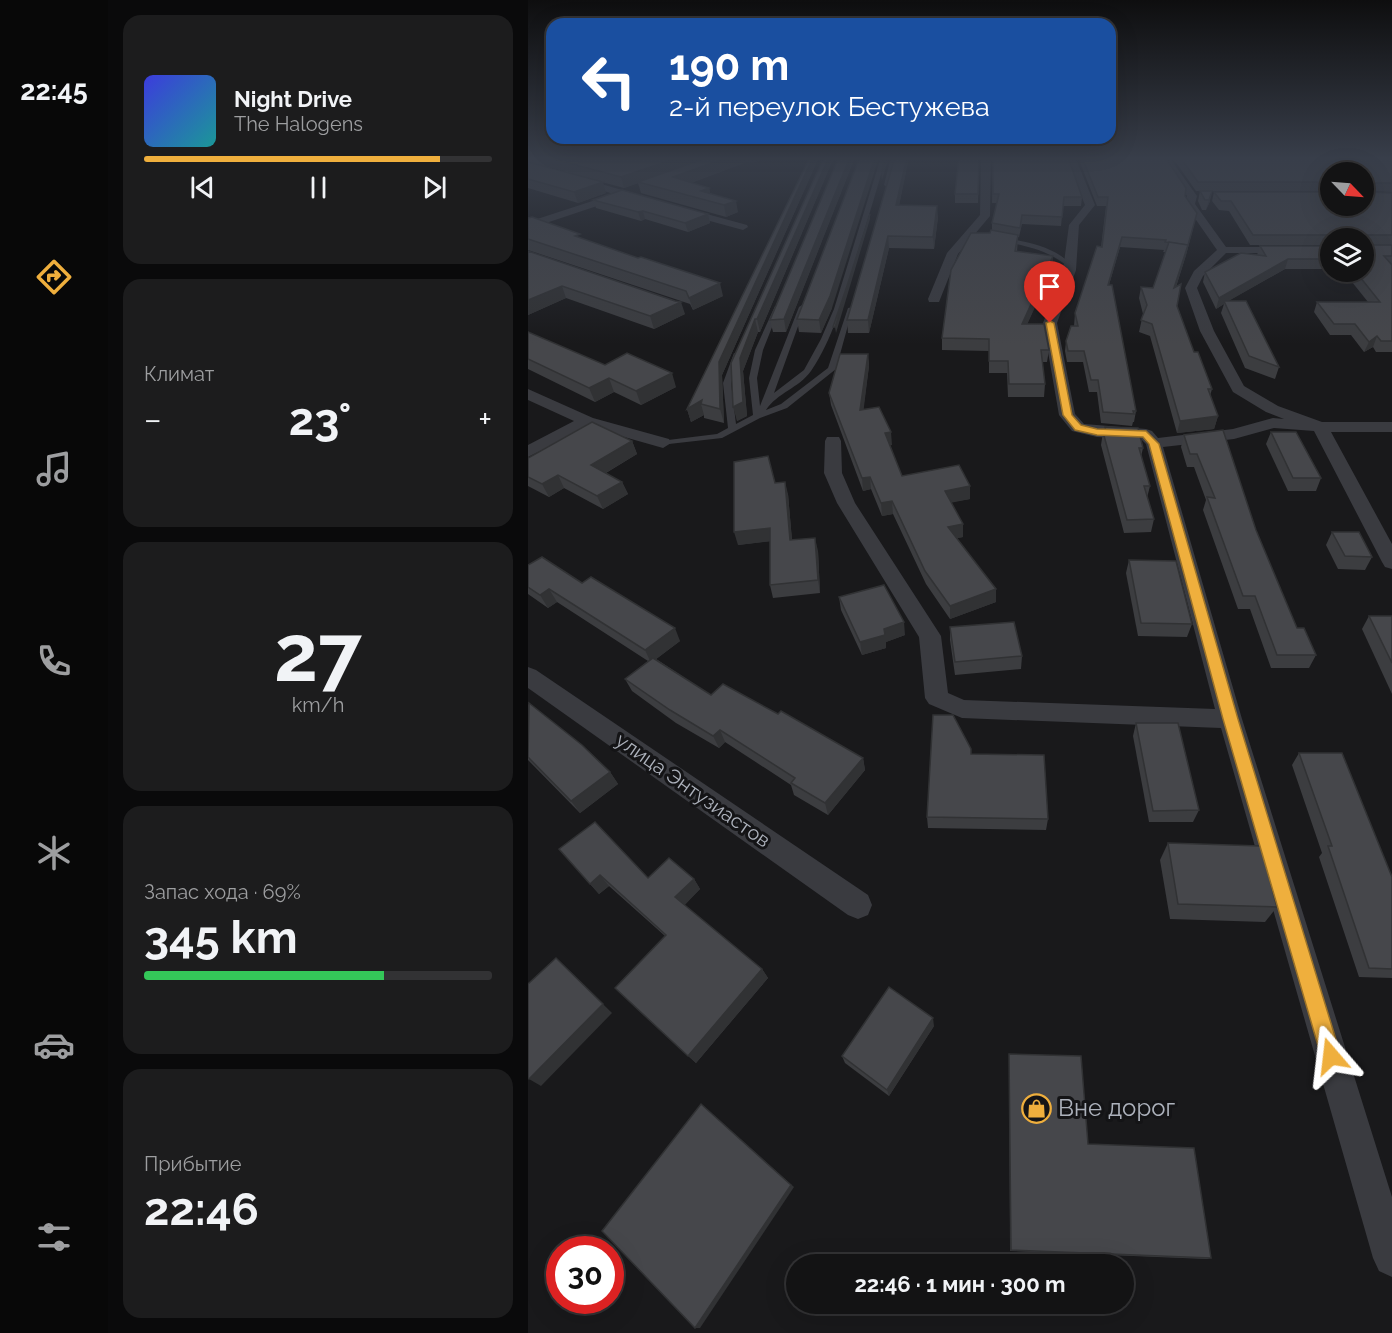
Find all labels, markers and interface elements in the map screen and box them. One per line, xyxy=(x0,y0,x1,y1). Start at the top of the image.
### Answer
text: 190 m xyxy=(669,41,789,90)
icon: left xyxy=(570,42,648,120)
text: 22:45 xyxy=(20,75,88,106)
text: Night Drive xyxy=(234,86,352,112)
text: 2-й переулок Бестужева xyxy=(669,91,990,122)
text: The Halogens xyxy=(234,112,363,136)
north arrow xyxy=(1320,162,1374,216)
map controls xyxy=(1320,162,1374,282)
icon: previous xyxy=(186,171,219,204)
icon: pause xyxy=(302,171,335,204)
icon: next xyxy=(418,171,451,204)
button: layers xyxy=(1320,228,1374,282)
icon: directions xyxy=(33,256,75,298)
pin xyxy=(1024,261,1075,323)
icon: arrive xyxy=(1033,270,1066,303)
text: Климат xyxy=(144,362,214,386)
text: 23° xyxy=(289,393,351,446)
text: − xyxy=(144,400,162,439)
text: + xyxy=(478,400,492,439)
icon: music xyxy=(33,448,75,490)
text: 27 xyxy=(274,608,362,699)
icon: phone xyxy=(33,640,75,682)
text: km/h xyxy=(292,693,344,717)
street label: улица Энтузиастов xyxy=(611,728,775,852)
icon: climate xyxy=(33,832,75,874)
text: Запас хода · 69% xyxy=(144,880,301,904)
text: 345 km xyxy=(144,911,298,964)
icon: car xyxy=(33,1024,75,1066)
position arrow xyxy=(1299,1024,1363,1088)
shop icon: Вне дорог xyxy=(1021,1092,1053,1124)
place label: Вне дорог xyxy=(1058,1093,1175,1122)
text: Прибытие xyxy=(144,1152,241,1176)
text: 22:46 xyxy=(144,1183,259,1236)
icon: filters xyxy=(33,1216,75,1258)
speed limit sign: 30 xyxy=(546,1236,624,1314)
text: 22:46 · 1 мин · 300 m xyxy=(854,1271,1066,1297)

